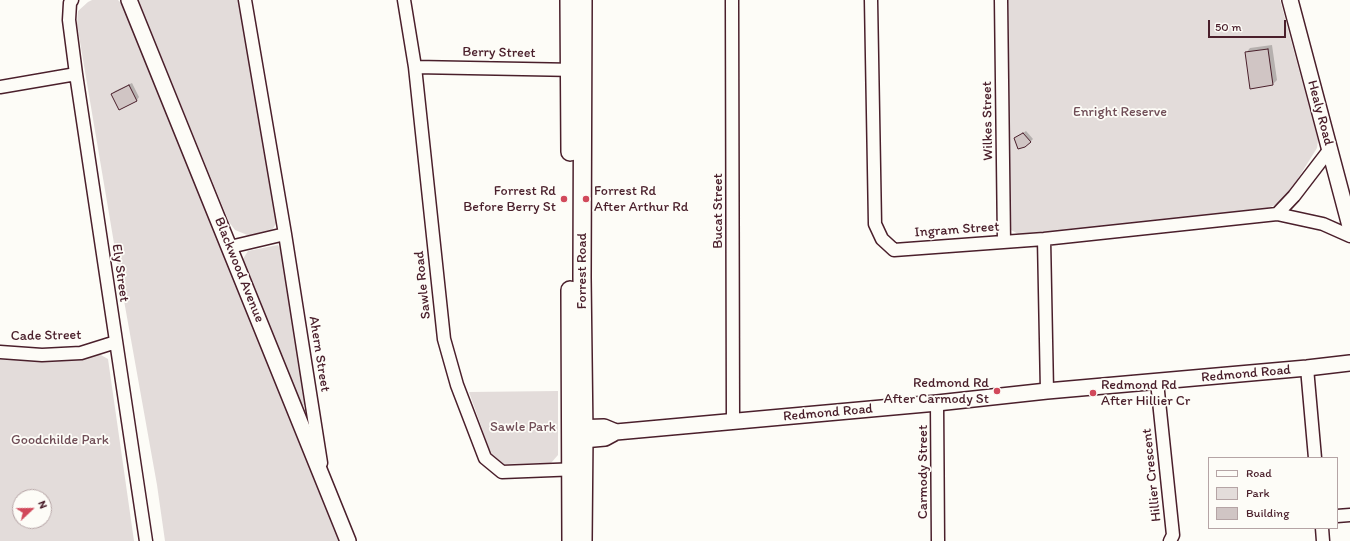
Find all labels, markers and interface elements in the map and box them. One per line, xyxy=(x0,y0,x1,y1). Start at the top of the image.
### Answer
scale bar xyxy=(1210,12,1288,38)
text: 50 m xyxy=(1215,20,1241,34)
street label: Berry Street xyxy=(462,44,536,62)
street label: Healy Road xyxy=(1303,78,1337,148)
street label: Wilkes Street xyxy=(979,81,997,161)
park label: Enright Reserve xyxy=(1073,104,1167,120)
street label: Bucat Street xyxy=(710,173,726,249)
place label: Forrest Rd Before Berry St xyxy=(463,183,556,216)
place label: Forrest Rd After Arthur Rd xyxy=(594,183,688,216)
marker: Forrest Rd Before Berry St xyxy=(559,194,569,204)
marker: Forrest Rd After Arthur Rd xyxy=(581,194,591,204)
street label: Blackwood Avenue xyxy=(210,215,268,325)
street label: Ingram Street xyxy=(914,219,1000,241)
street label: Forrest Road xyxy=(574,233,590,309)
street label: Ely Street xyxy=(108,243,132,303)
street label: Sawle Road xyxy=(411,250,435,320)
street label: Ahern Street xyxy=(305,315,333,393)
street label: Cade Street xyxy=(10,327,82,345)
street label: Redmond Road xyxy=(1200,362,1292,386)
place label: Redmond Rd After Carmody St xyxy=(884,375,989,408)
place label: Redmond Rd After Hillier Cr xyxy=(1101,377,1190,410)
marker: Redmond Rd After Carmody St xyxy=(992,386,1002,396)
marker: Redmond Rd After Hillier Cr xyxy=(1088,388,1098,398)
street label: Redmond Road xyxy=(782,401,874,425)
park label: Sawle Park xyxy=(490,419,556,435)
street label: Carmody Street xyxy=(915,425,931,519)
street label: Hillier Crescent xyxy=(1139,427,1165,523)
park label: Goodchilde Park xyxy=(11,432,109,448)
legend xyxy=(1208,457,1338,529)
text: Road xyxy=(1246,466,1272,480)
text: Park xyxy=(1246,486,1270,500)
north arrow xyxy=(12,489,52,529)
text: N xyxy=(35,499,50,511)
text: Building xyxy=(1246,506,1289,520)

